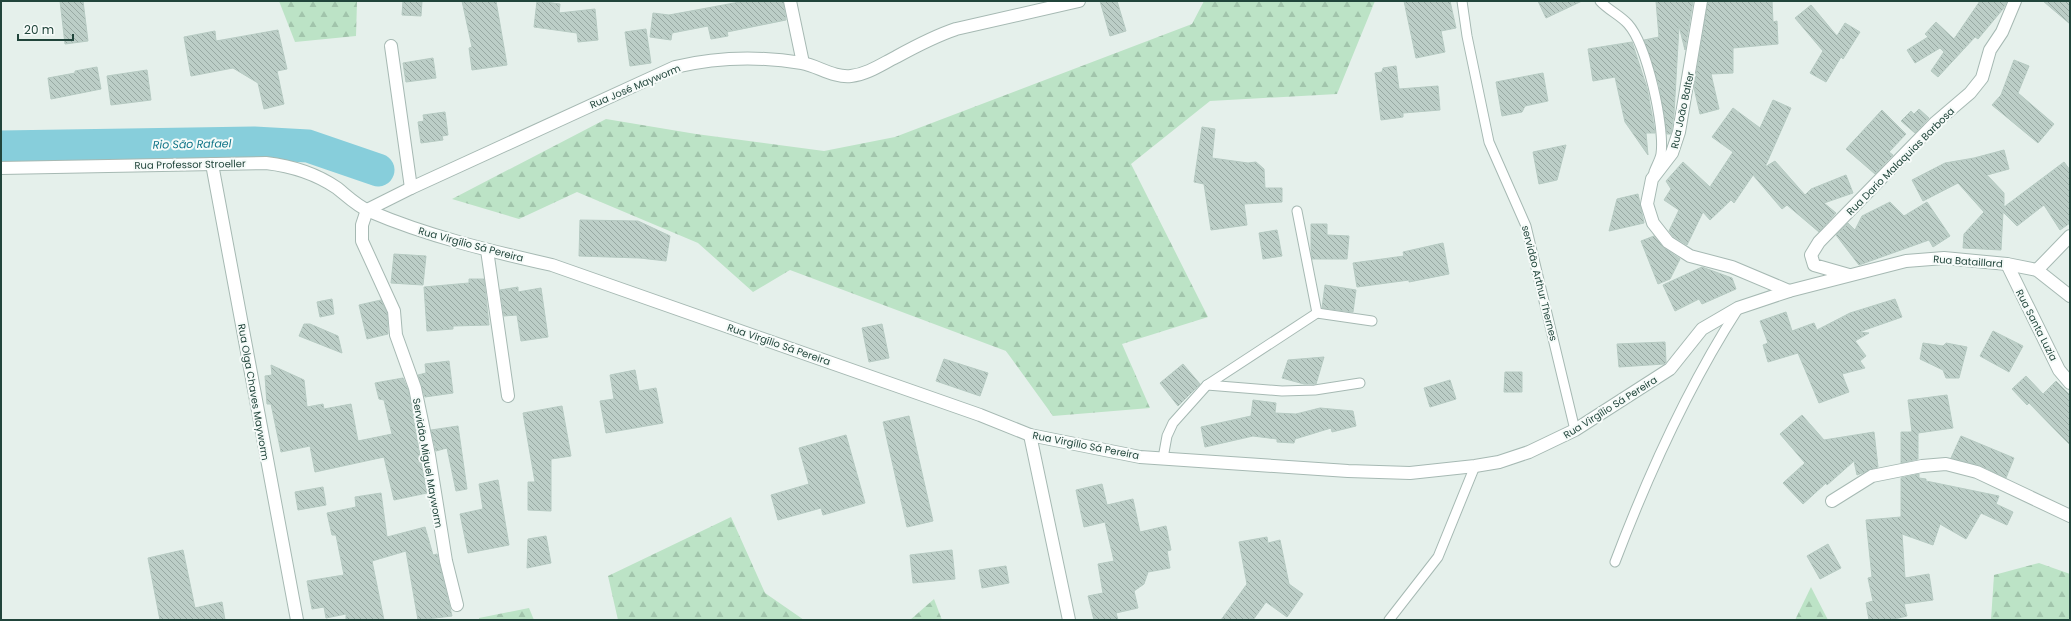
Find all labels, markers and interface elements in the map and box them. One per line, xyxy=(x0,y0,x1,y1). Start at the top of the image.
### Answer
scale bar xyxy=(18,16,73,42)
text: 20 m xyxy=(24,21,54,38)
street label: Rua José Mayworm xyxy=(587,61,683,112)
street label: Rua João Balter xyxy=(1667,70,1698,150)
street label: Rua Dario Malaquias Barbosa xyxy=(1843,104,1958,219)
water label: Rio São Rafael xyxy=(153,135,232,153)
street label: Rua Professor Stroeller xyxy=(134,156,246,173)
street label: Rua Virgílio Sá Pereira xyxy=(417,223,525,266)
street label: servidão Arthur Thernes xyxy=(1518,224,1561,343)
street label: Rua Bataillard xyxy=(1933,252,2003,271)
street label: Rua Santa Luzia xyxy=(2012,287,2061,364)
street label: Rua Virgílio Sá Pereira xyxy=(725,320,832,369)
street label: Rua Olga Chaves Mayworm xyxy=(234,323,273,462)
street label: Rua Virgílio Sá Pereira xyxy=(1560,372,1660,442)
street label: Servidão Miguel Mayworm xyxy=(409,397,446,529)
street label: Rua Virgílio Sá Pereira xyxy=(1031,428,1140,463)

